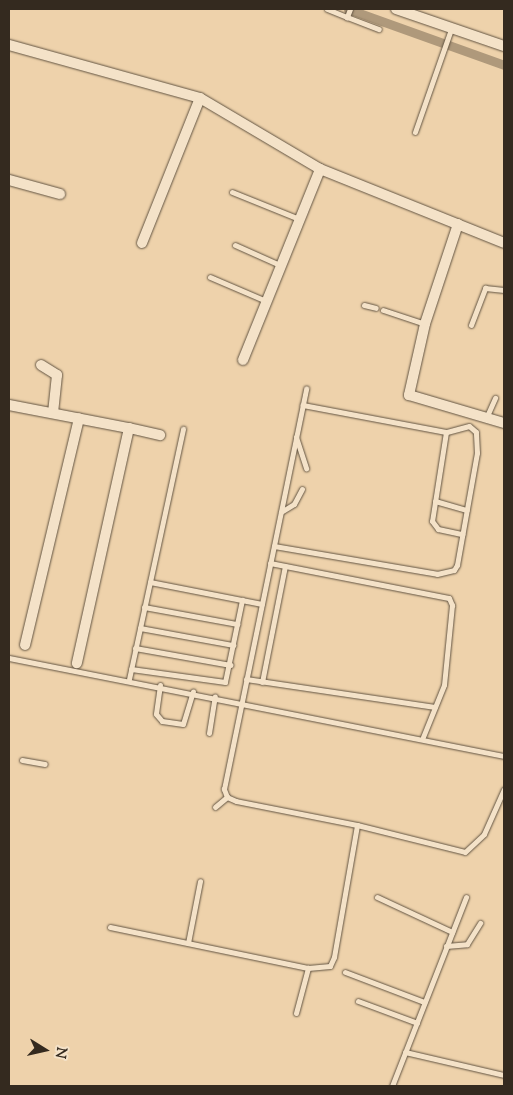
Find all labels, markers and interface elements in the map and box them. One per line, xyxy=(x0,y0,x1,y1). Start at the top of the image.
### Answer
north arrow xyxy=(20,1025,70,1075)
text: N xyxy=(49,1045,71,1060)

